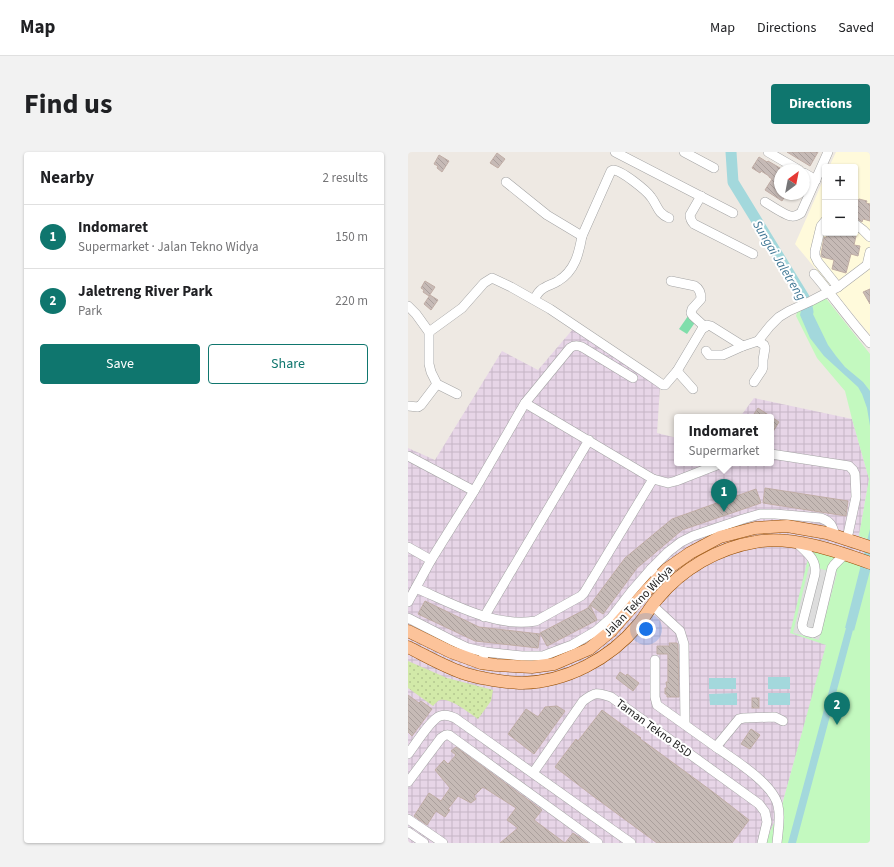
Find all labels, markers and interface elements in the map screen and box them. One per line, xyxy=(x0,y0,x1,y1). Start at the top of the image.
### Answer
text: Map xyxy=(20,14,55,41)
text: Map xyxy=(710,18,735,38)
text: Directions xyxy=(757,18,816,38)
text: Saved xyxy=(838,18,874,38)
text: Find us xyxy=(24,84,112,124)
button: Directions xyxy=(771,84,870,124)
north arrow xyxy=(774,164,810,200)
map controls xyxy=(822,164,858,236)
button: + xyxy=(822,164,858,200)
text: Nearby xyxy=(40,166,94,190)
text: 2 results xyxy=(323,169,368,187)
button: − xyxy=(822,200,858,236)
text: Indomaret xyxy=(78,217,148,238)
water label: Sungai Jaletreng xyxy=(748,217,810,304)
text: 1 xyxy=(50,228,56,246)
text: 150 m xyxy=(335,228,368,246)
text: Supermarket · Jalan Tekno Widya xyxy=(78,238,258,256)
text: Jaletreng River Park xyxy=(78,281,213,302)
text: 2 xyxy=(50,292,56,310)
text: 220 m xyxy=(335,292,368,310)
text: Park xyxy=(78,302,102,320)
button: Save xyxy=(40,344,200,384)
button: Share xyxy=(208,344,368,384)
popup xyxy=(674,414,774,466)
text: Indomaret xyxy=(689,421,758,442)
text: Supermarket xyxy=(689,442,759,460)
pin: 1 xyxy=(711,479,737,512)
street label: Jalan Tekno Widya xyxy=(600,562,677,641)
your location xyxy=(636,619,656,639)
pin: 2 xyxy=(824,692,850,725)
street label: Taman Tekno BSD xyxy=(612,695,695,762)

